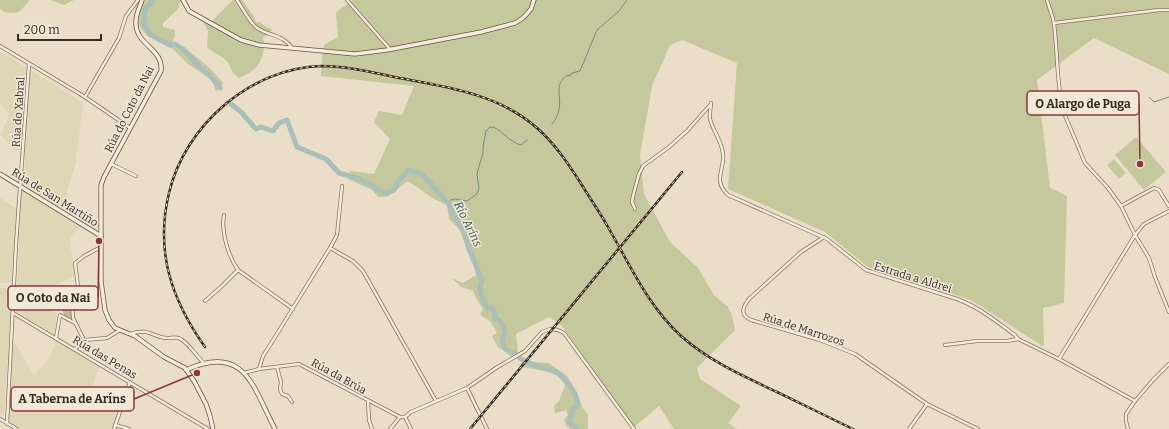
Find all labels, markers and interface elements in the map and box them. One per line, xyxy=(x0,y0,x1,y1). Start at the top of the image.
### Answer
scale bar xyxy=(18,16,101,42)
text: 200 m xyxy=(24,23,60,37)
street label: Rúa do Coto da Nai xyxy=(102,63,157,155)
street label: Rúa do Xabral xyxy=(10,76,27,148)
callout: O Alargo de Puga xyxy=(1027,91,1139,115)
text: O Alargo de Puga xyxy=(1035,97,1131,111)
street label: Rúa de San Martiño xyxy=(9,166,100,229)
water label: Río Aríns xyxy=(451,199,485,249)
street label: Estrada a Aldrei xyxy=(872,259,954,296)
callout: O Coto da Nai xyxy=(8,286,98,310)
text: O Coto da Nai xyxy=(16,291,90,305)
street label: Rúa de Marrozos xyxy=(761,310,846,349)
street label: Rúa das Penas xyxy=(70,333,139,382)
street label: Rúa da Brúa xyxy=(309,356,369,397)
callout: A Taberna de Aríns xyxy=(11,387,134,411)
text: A Taberna de Aríns xyxy=(18,392,126,406)

